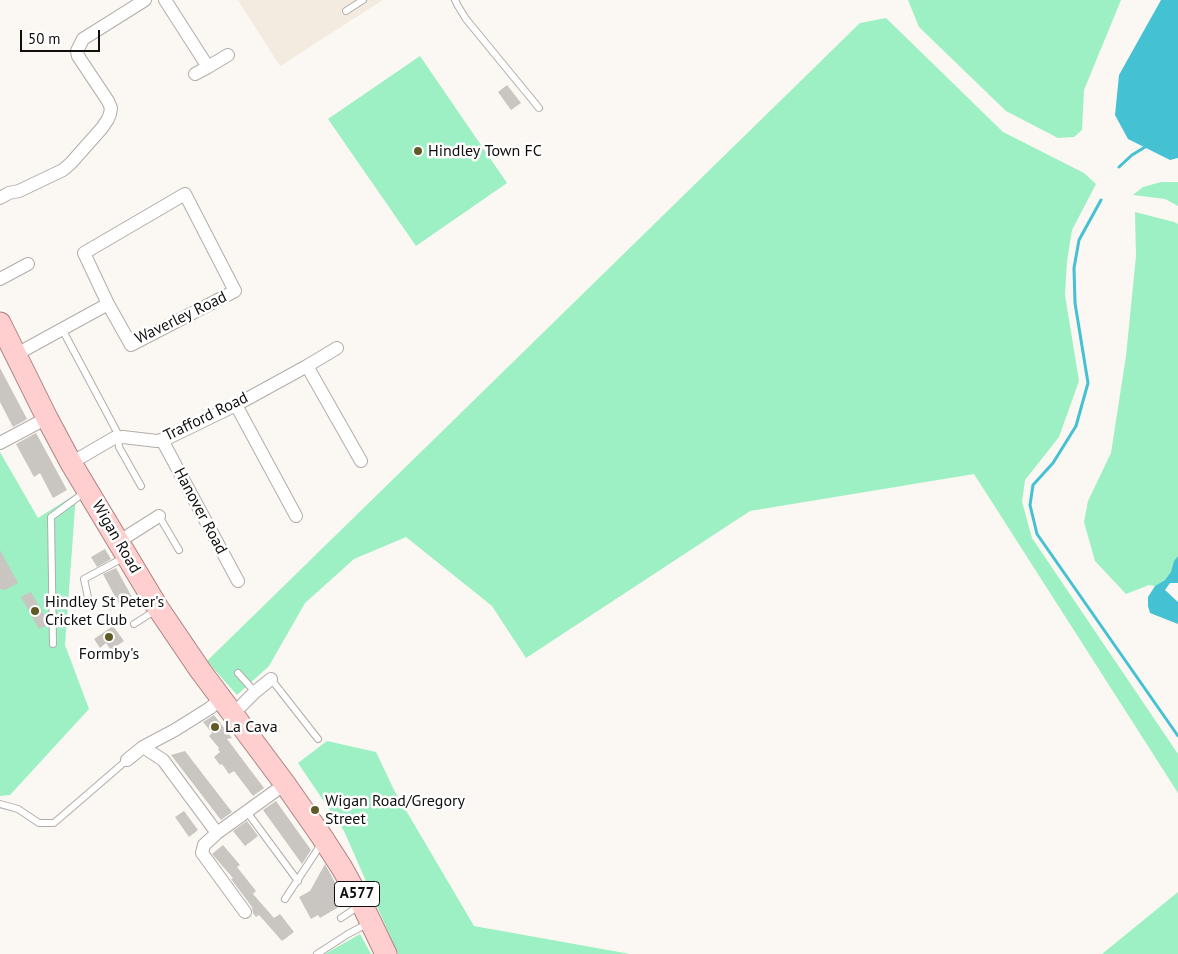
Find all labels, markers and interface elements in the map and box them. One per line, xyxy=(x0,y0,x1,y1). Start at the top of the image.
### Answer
scale bar xyxy=(22,20,102,52)
text: 50 m xyxy=(28,29,61,48)
place label: Hindley Town FC xyxy=(428,141,542,161)
marker: Hindley Town FC xyxy=(412,145,424,157)
street label: Waverley Road xyxy=(132,288,230,348)
street label: Trafford Road xyxy=(161,388,251,446)
street label: Hanover Road xyxy=(169,465,231,557)
street label: Wigan Road xyxy=(87,497,145,577)
place label: Hindley St Peter's Cricket Club xyxy=(45,592,164,630)
marker: Hindley St Peter's Cricket Club xyxy=(29,605,41,617)
marker: Formby's xyxy=(103,631,115,643)
place label: Formby's xyxy=(79,644,139,664)
place label: La Cava xyxy=(225,717,278,737)
marker: La Cava xyxy=(209,721,221,733)
place label: Wigan Road/Gregory Street xyxy=(325,791,465,829)
marker: Wigan Road/Gregory Street xyxy=(309,804,321,816)
road number: A577 xyxy=(334,882,380,906)

